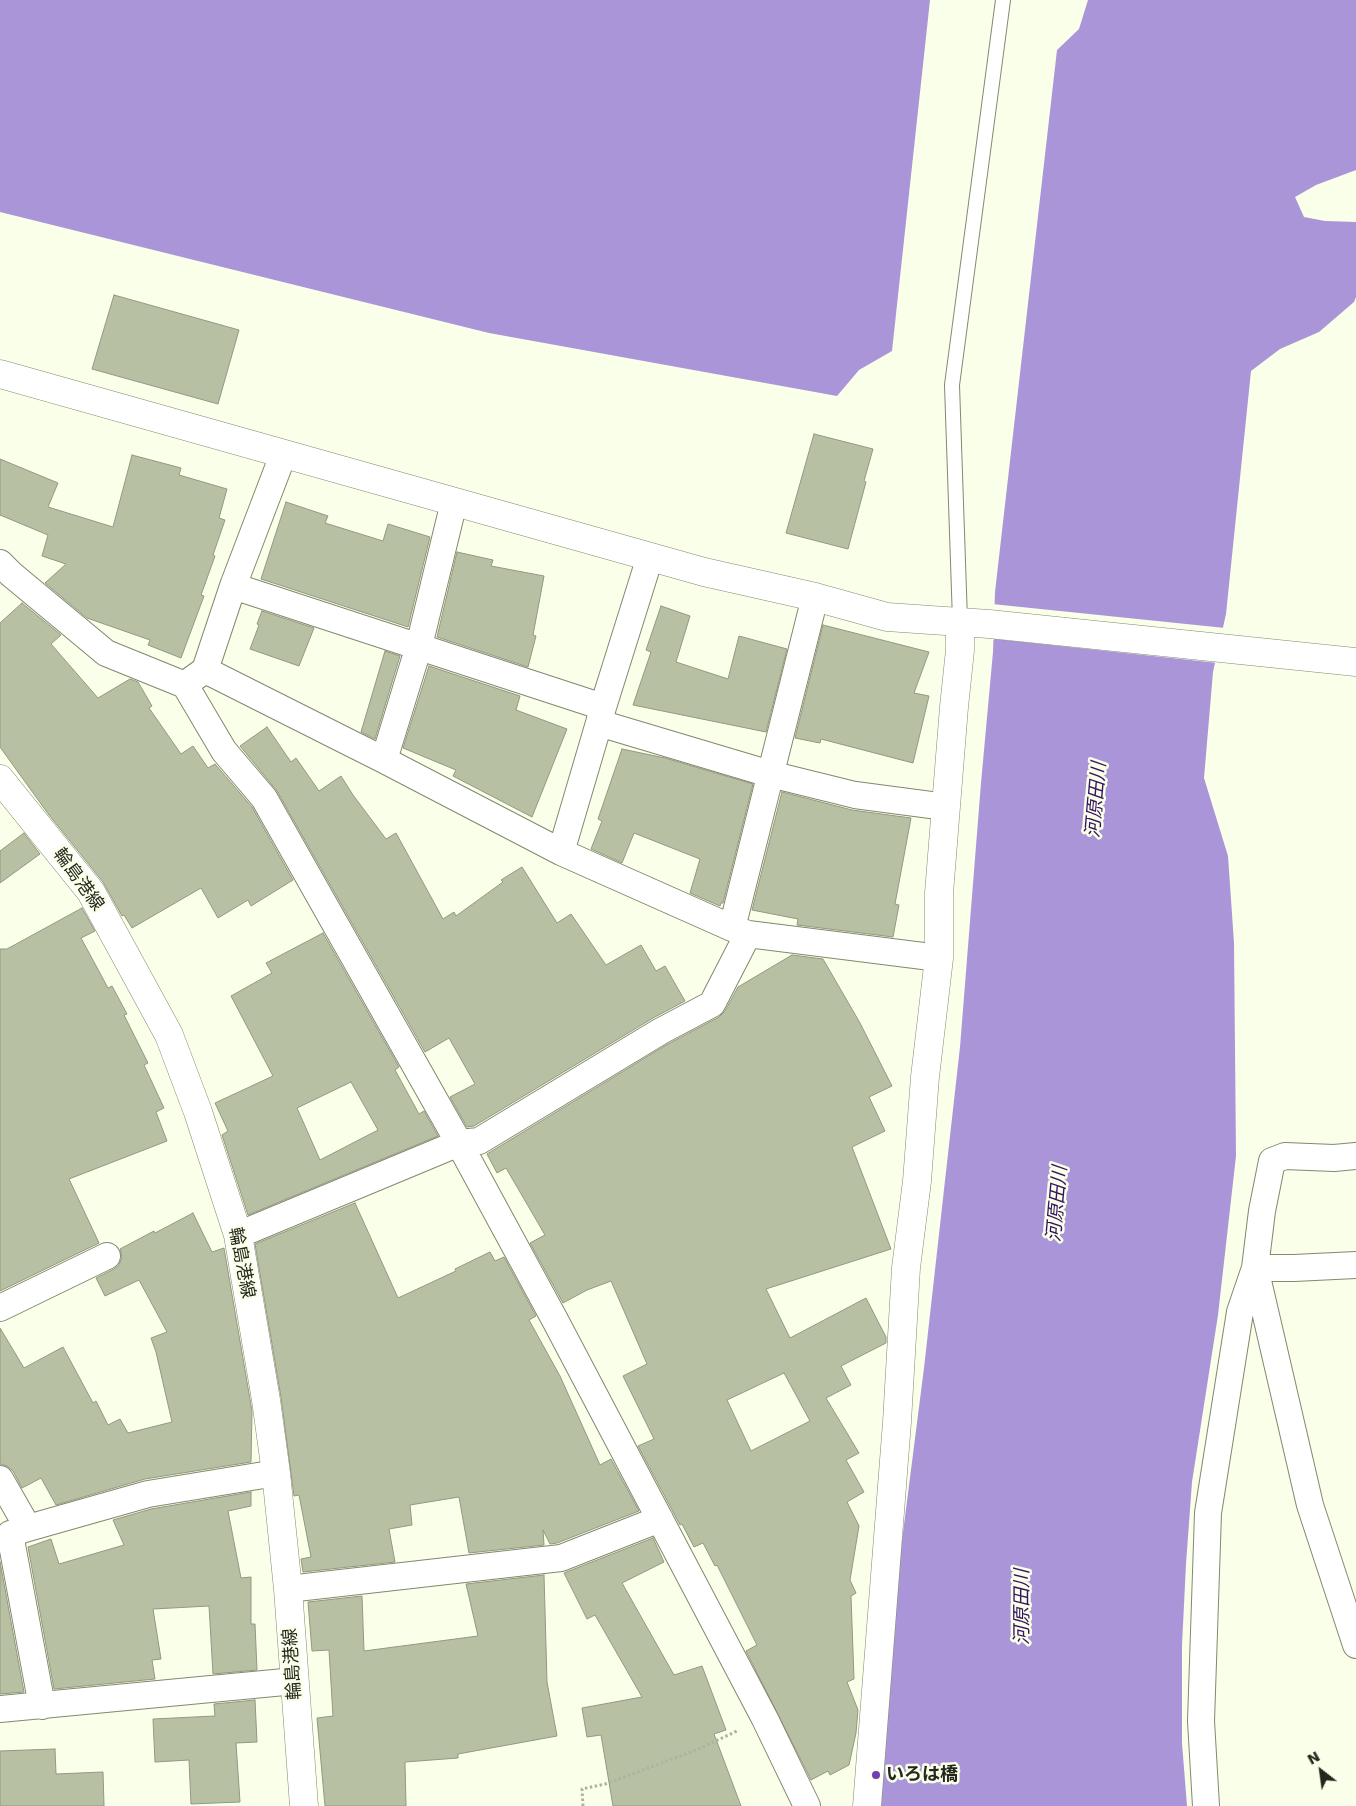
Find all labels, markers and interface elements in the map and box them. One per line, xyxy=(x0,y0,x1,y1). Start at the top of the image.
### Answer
water label: 河原田川 xyxy=(1082,761,1112,839)
street label: 輪島港線 xyxy=(48,845,108,915)
water label: 河原田川 xyxy=(1043,1165,1073,1243)
street label: 輪島港線 xyxy=(224,1226,258,1300)
water label: 河原田川 xyxy=(1012,1569,1034,1645)
street label: 輪島港線 xyxy=(280,1627,306,1701)
north arrow xyxy=(1296,1746,1346,1796)
text: N xyxy=(1304,1748,1323,1768)
place label: いろは橋 xyxy=(886,1764,958,1786)
marker: いろは橋 xyxy=(870,1769,882,1781)

